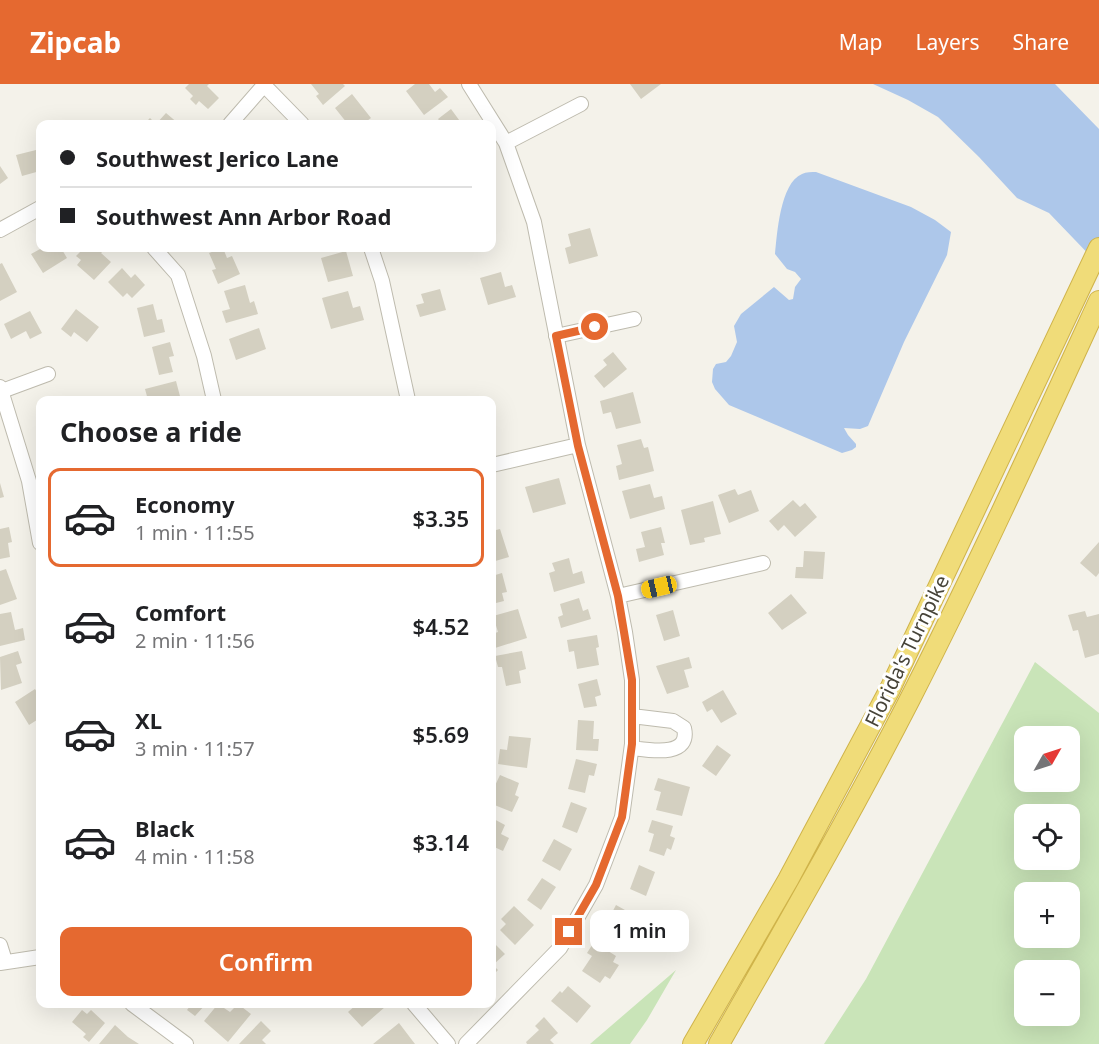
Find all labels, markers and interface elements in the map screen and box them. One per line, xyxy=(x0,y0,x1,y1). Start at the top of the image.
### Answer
text: Zipcab xyxy=(30,23,121,61)
text: Map xyxy=(839,28,883,56)
text: Layers xyxy=(916,28,980,56)
text: Share xyxy=(1013,28,1069,56)
text: Southwest Jerico Lane xyxy=(96,143,339,173)
text: Southwest Ann Arbor Road xyxy=(96,201,391,231)
route start xyxy=(581,313,608,340)
text: Choose a ride xyxy=(60,413,242,450)
text: Economy xyxy=(135,489,234,519)
icon: car xyxy=(63,491,117,545)
text: $3.35 xyxy=(413,503,469,533)
text: 1 min · 11:55 xyxy=(135,519,255,546)
street label: Florida's Turnpike xyxy=(858,570,955,731)
car xyxy=(639,574,679,600)
text: Comfort xyxy=(135,597,226,627)
icon: car xyxy=(63,599,117,653)
text: $4.52 xyxy=(413,611,469,641)
text: 2 min · 11:56 xyxy=(135,627,255,654)
text: XL xyxy=(135,705,162,735)
icon: car xyxy=(63,707,117,761)
text: $5.69 xyxy=(413,719,469,749)
north arrow xyxy=(1014,726,1080,792)
map controls xyxy=(1014,726,1080,1026)
text: 3 min · 11:57 xyxy=(135,735,255,762)
button: locate xyxy=(1014,804,1080,870)
text: Black xyxy=(135,813,194,843)
icon: car xyxy=(63,815,117,869)
text: $3.14 xyxy=(413,827,469,857)
text: 4 min · 11:58 xyxy=(135,843,255,870)
button: + xyxy=(1014,882,1080,948)
callout: 1 min xyxy=(590,911,689,953)
text: 1 min xyxy=(612,917,667,944)
route end xyxy=(555,918,582,945)
button: Confirm xyxy=(60,927,472,996)
button: − xyxy=(1014,960,1080,1026)

